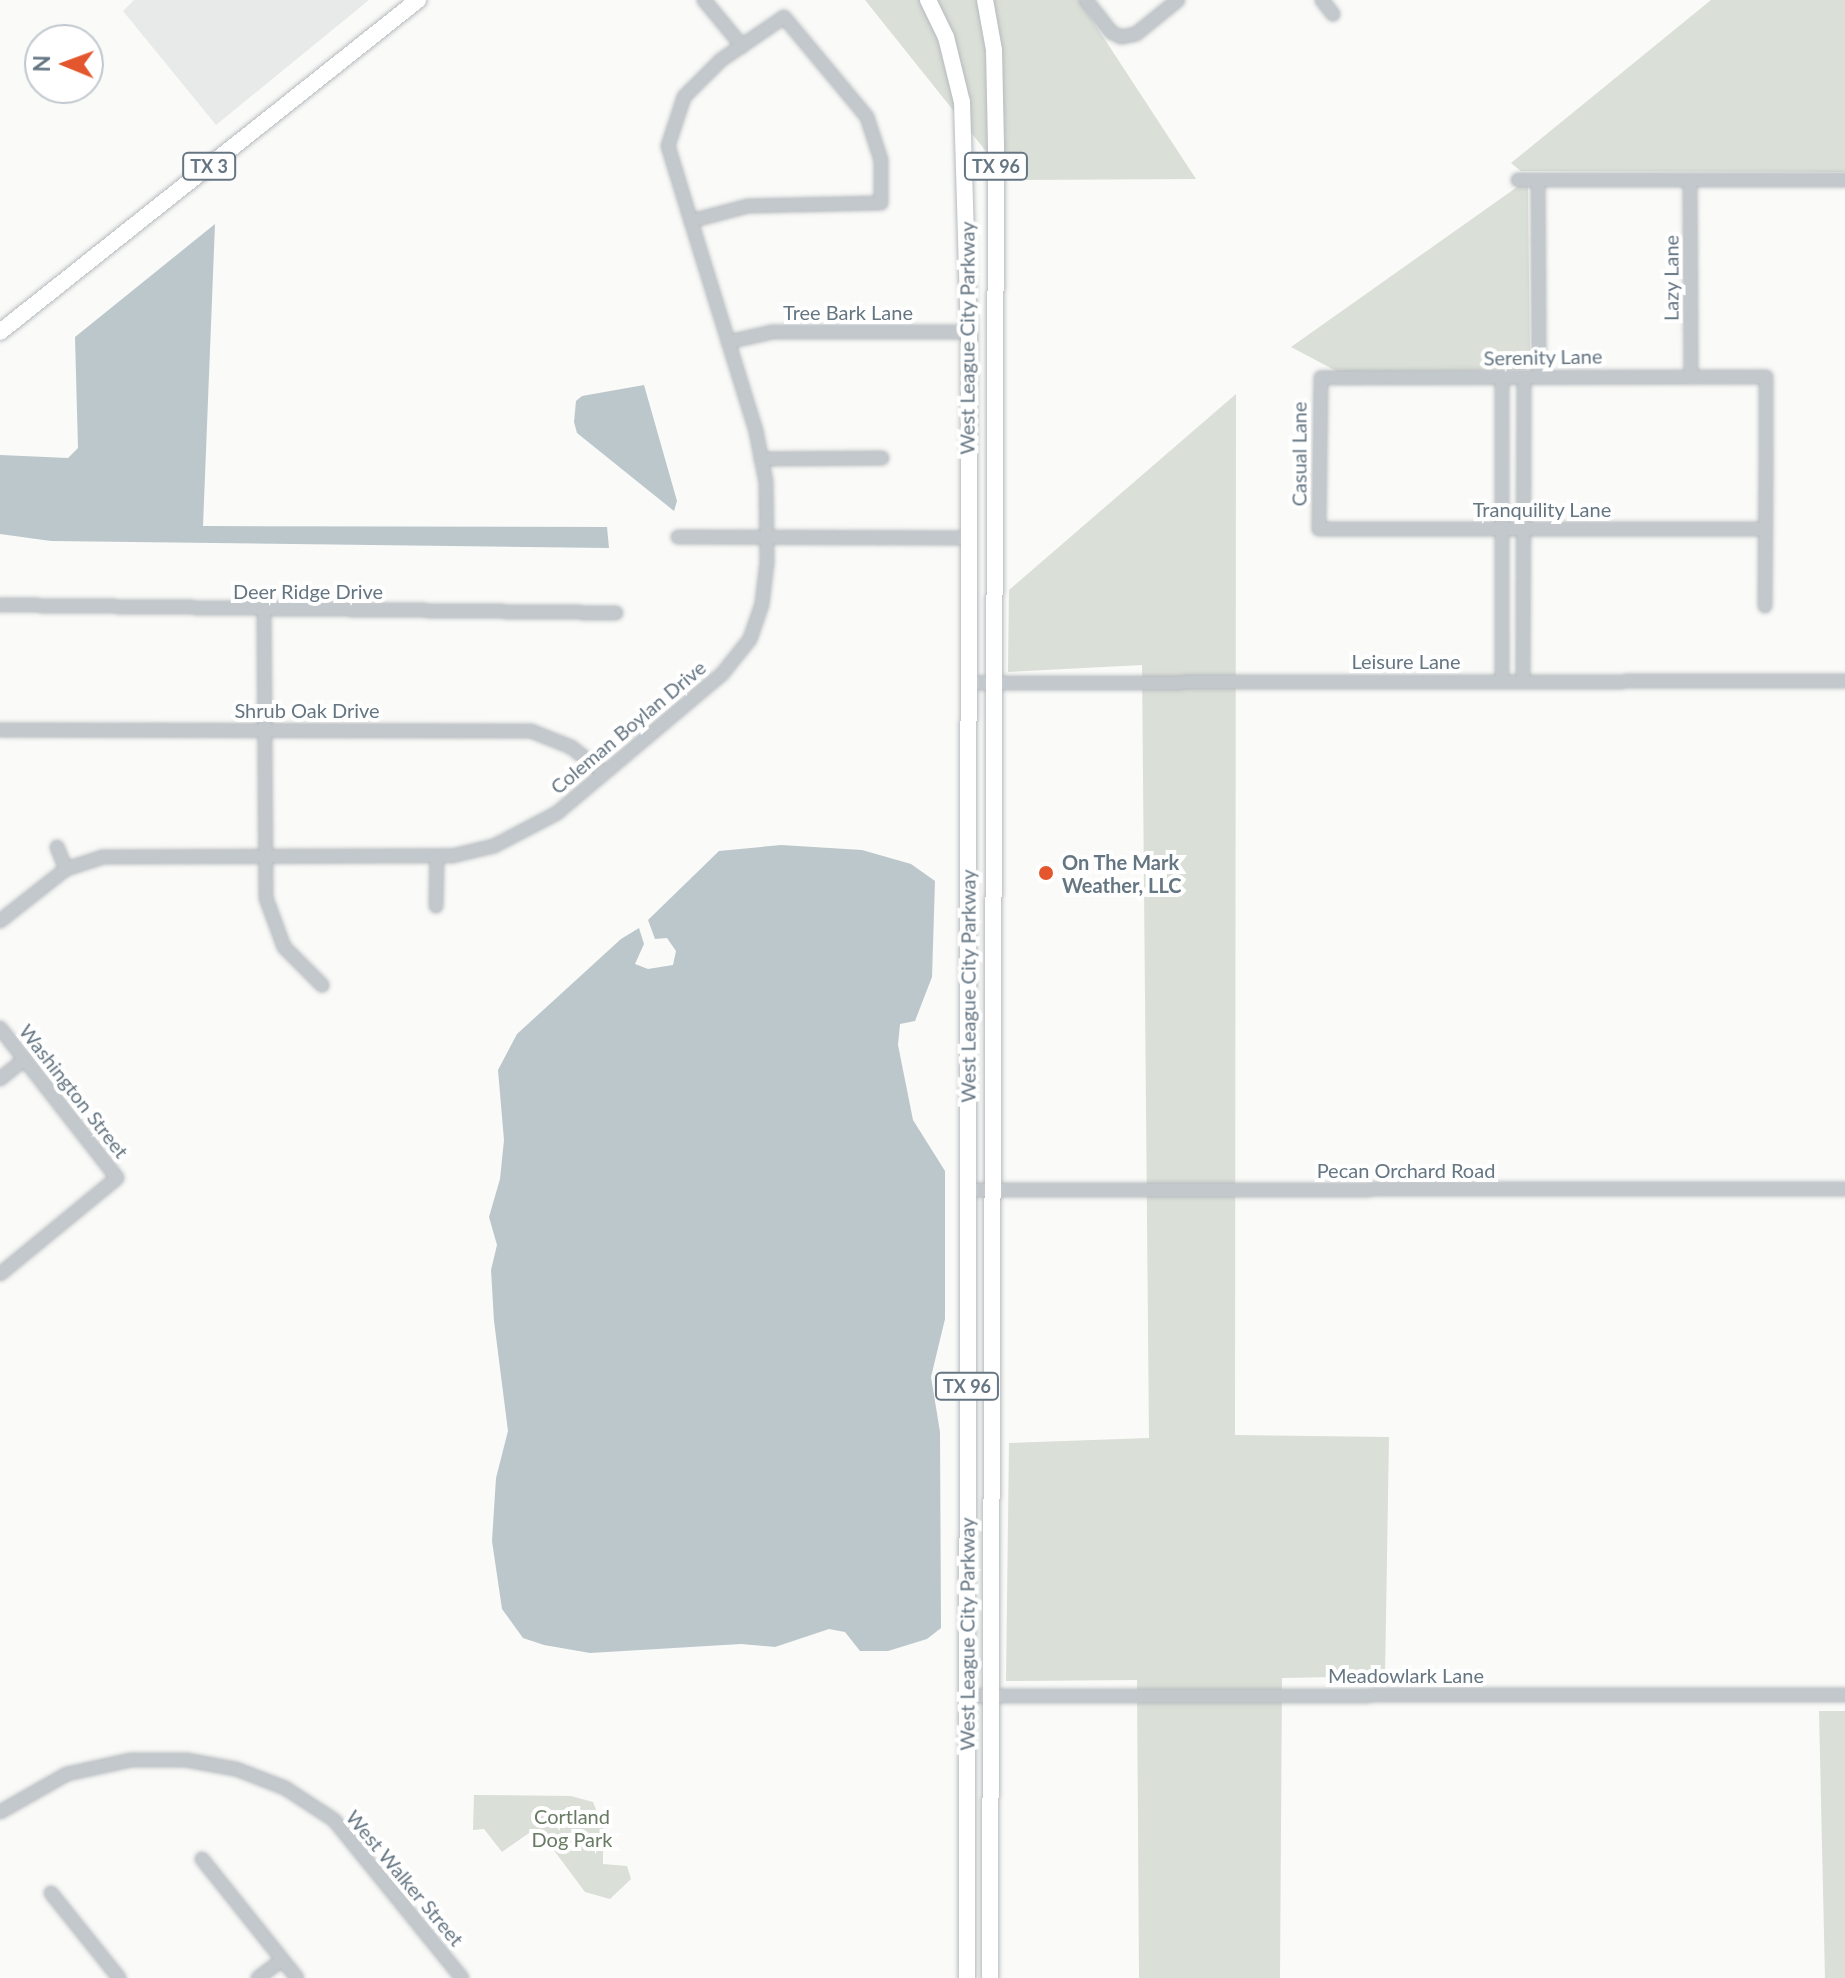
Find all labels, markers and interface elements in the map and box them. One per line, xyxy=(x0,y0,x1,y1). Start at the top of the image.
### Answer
north arrow xyxy=(24,24,104,104)
text: N xyxy=(28,55,55,72)
road number: TX 3 xyxy=(181,152,237,180)
road number: TX 96 xyxy=(962,152,1030,180)
street label: West League City Parkway xyxy=(955,221,979,455)
street label: Lazy Lane xyxy=(1659,235,1683,321)
street label: Tree Bark Lane xyxy=(783,300,913,324)
street label: Serenity Lane xyxy=(1483,344,1603,370)
street label: Casual Lane xyxy=(1287,402,1311,506)
street label: Tranquility Lane xyxy=(1472,497,1612,521)
street label: Deer Ridge Drive xyxy=(233,579,383,603)
street label: Leisure Lane xyxy=(1351,649,1461,673)
street label: Coleman Boylan Drive xyxy=(546,655,710,799)
street label: Shrub Oak Drive xyxy=(234,698,380,722)
place label: On The Mark Weather, LLC xyxy=(1062,850,1182,897)
marker: On The Mark Weather, LLC xyxy=(1037,864,1055,882)
street label: West League City Parkway xyxy=(956,869,980,1103)
street label: Washington Street xyxy=(14,1019,134,1163)
street label: Pecan Orchard Road xyxy=(1317,1158,1495,1182)
road number: TX 96 xyxy=(933,1372,1001,1400)
street label: West League City Parkway xyxy=(955,1517,979,1751)
street label: Meadowlark Lane xyxy=(1328,1663,1484,1687)
park label: Cortland Dog Park xyxy=(532,1804,612,1851)
street label: West Walker Street xyxy=(341,1805,469,1951)

